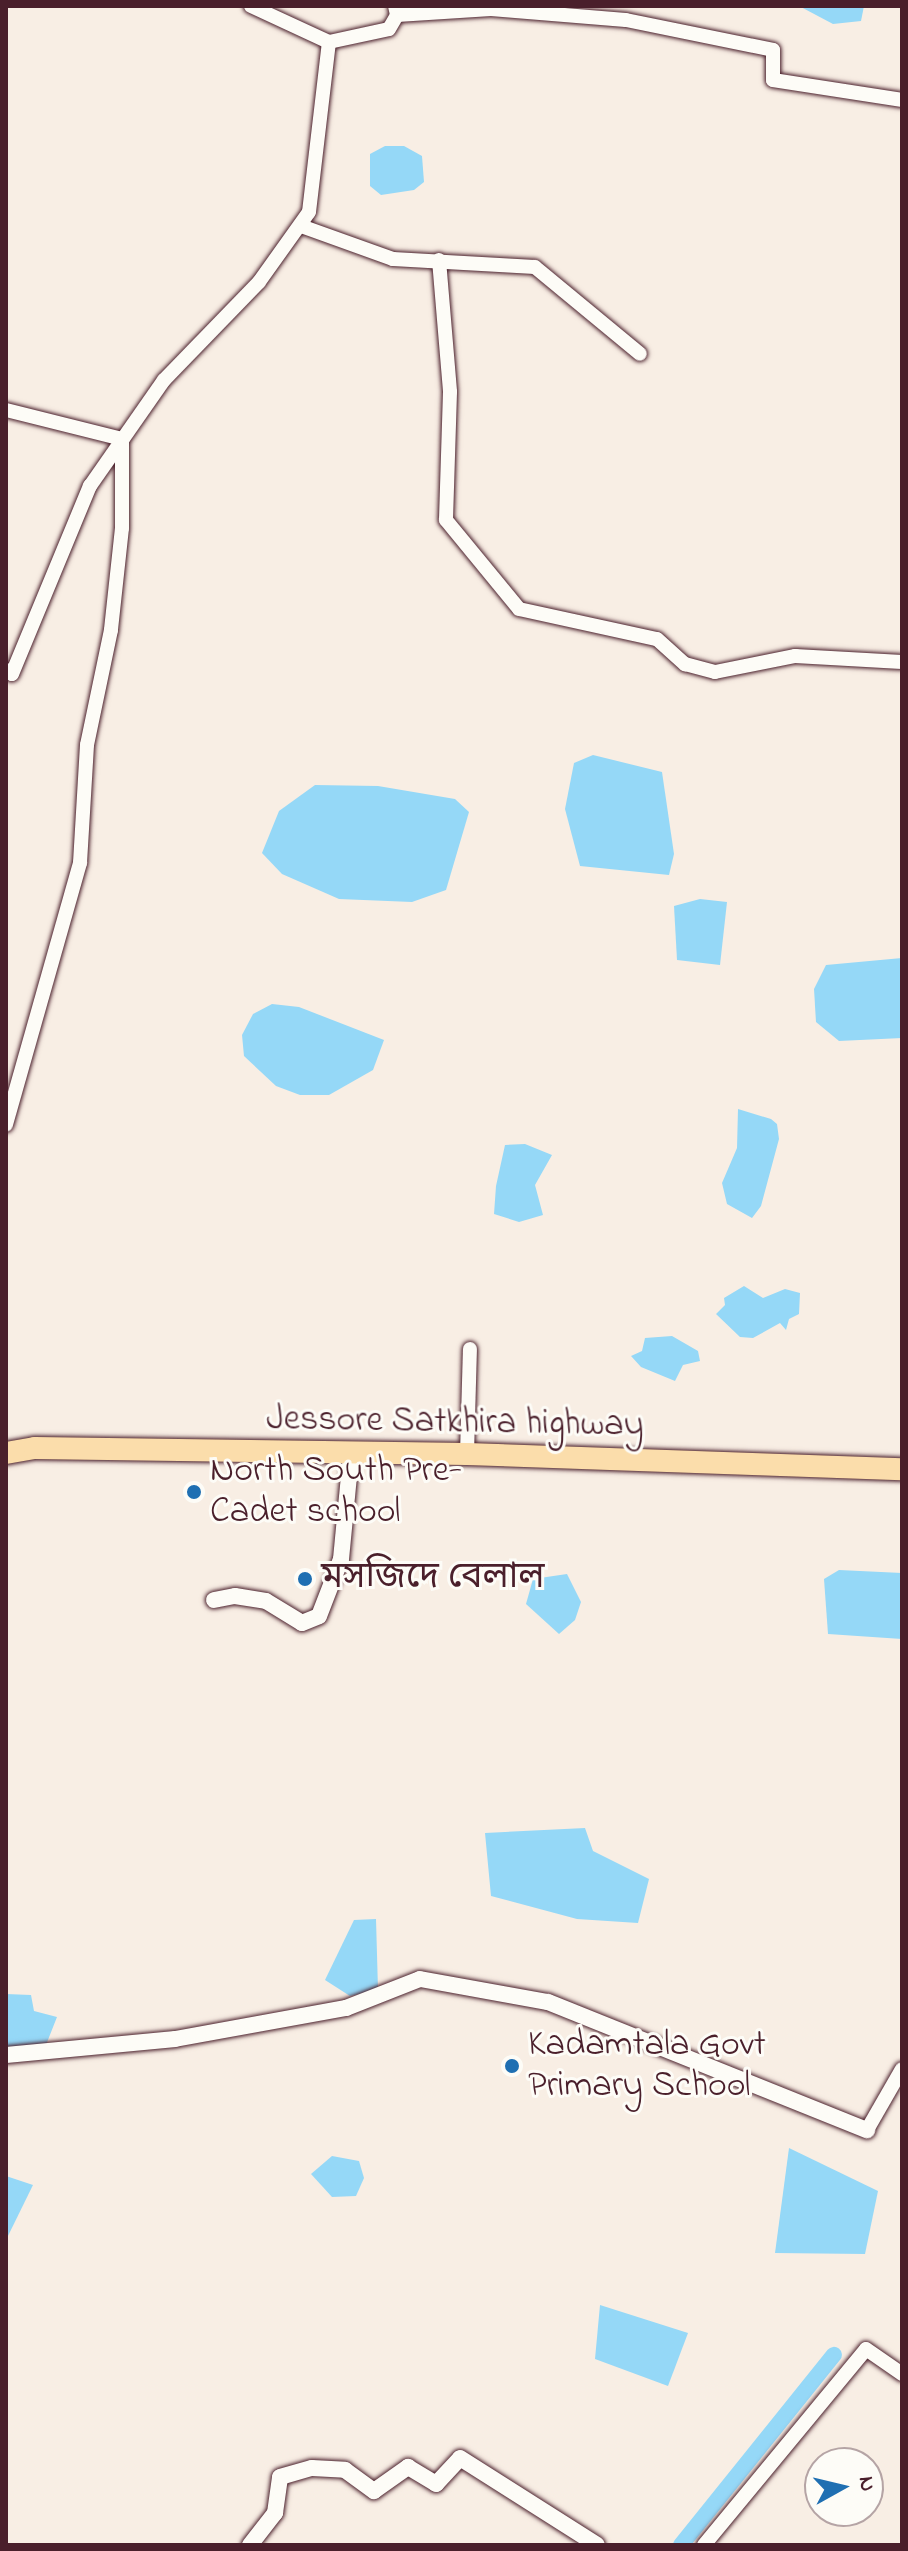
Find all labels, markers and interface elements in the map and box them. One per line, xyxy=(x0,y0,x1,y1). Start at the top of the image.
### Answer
street label: Jessore Satkhira highway xyxy=(266,1398,644,1448)
place label: North South Pre- Cadet school xyxy=(210,1449,462,1534)
marker: North South Pre- Cadet school xyxy=(185,1483,203,1501)
place label: মসজিদে বেলাল xyxy=(321,1557,545,1601)
marker: মসজিদে বেলাল xyxy=(296,1570,314,1588)
place label: Kadamtala Govt Primary School xyxy=(528,2023,766,2108)
marker: Kadamtala Govt Primary School xyxy=(503,2057,521,2075)
north arrow xyxy=(804,2447,884,2527)
text: N xyxy=(849,2474,883,2494)

